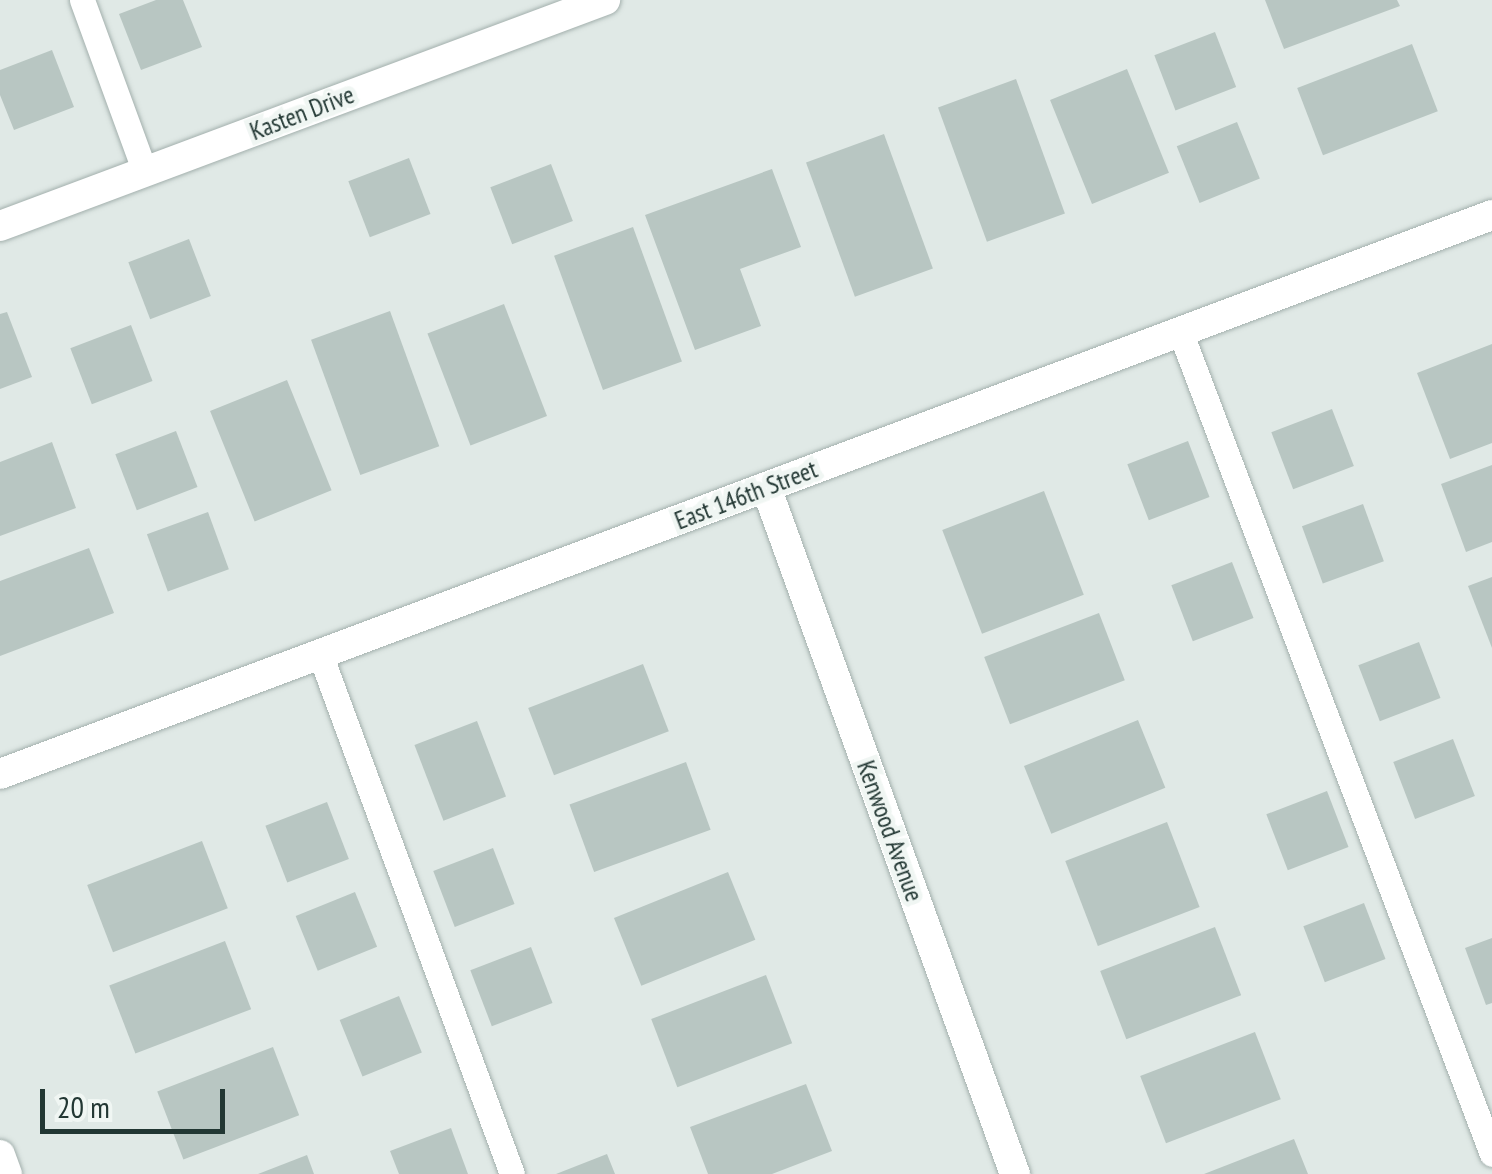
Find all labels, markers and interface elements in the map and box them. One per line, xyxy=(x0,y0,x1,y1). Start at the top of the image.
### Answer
street label: Kasten Drive xyxy=(246,79,358,147)
street label: East 146th Street xyxy=(671,454,821,536)
street label: Kenwood Avenue xyxy=(851,756,929,906)
scale bar xyxy=(45,1069,230,1131)
text: 20 m xyxy=(57,1087,110,1126)

